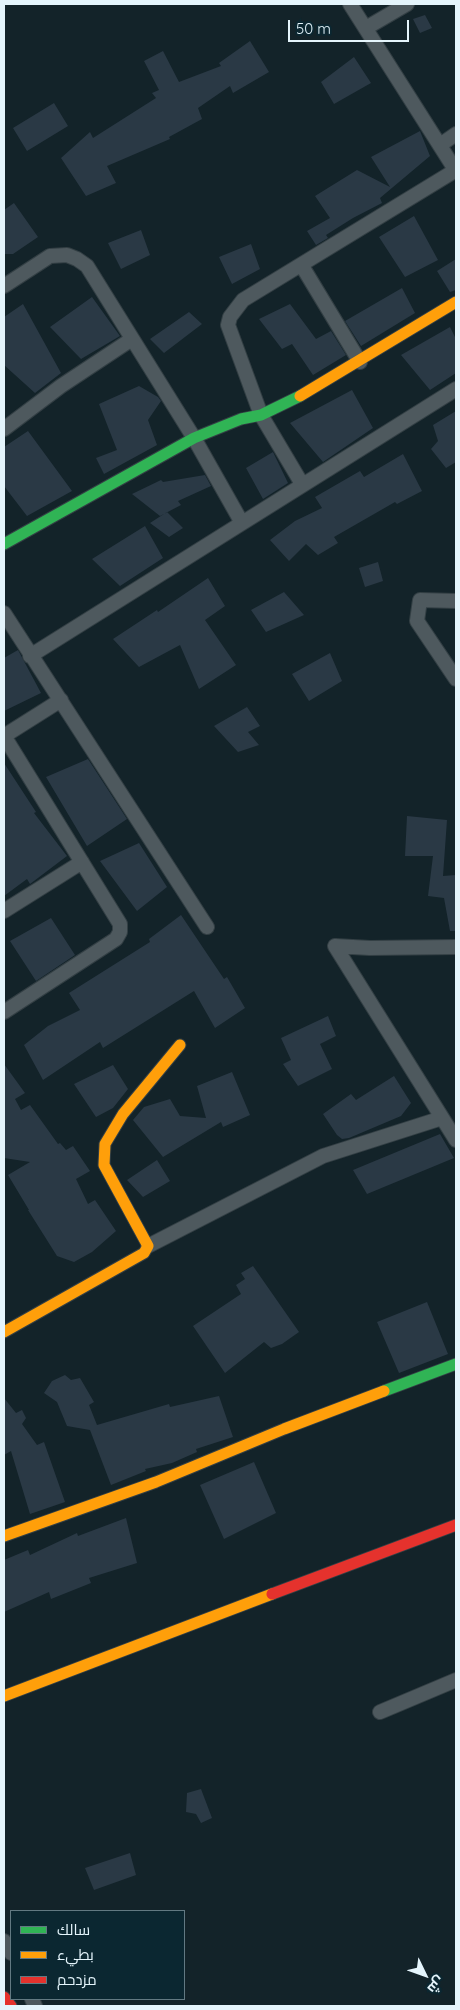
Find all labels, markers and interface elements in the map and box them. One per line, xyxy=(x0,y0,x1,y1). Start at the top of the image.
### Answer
scale bar xyxy=(290,10,411,42)
text: 50 m xyxy=(296,19,331,38)
legend xyxy=(10,1910,185,2000)
text: سالك xyxy=(57,1920,90,1939)
text: بطيء xyxy=(57,1945,94,1964)
north arrow xyxy=(400,1950,450,2000)
text: مزدحم xyxy=(57,1970,97,1989)
text: ش xyxy=(423,1972,449,1998)

